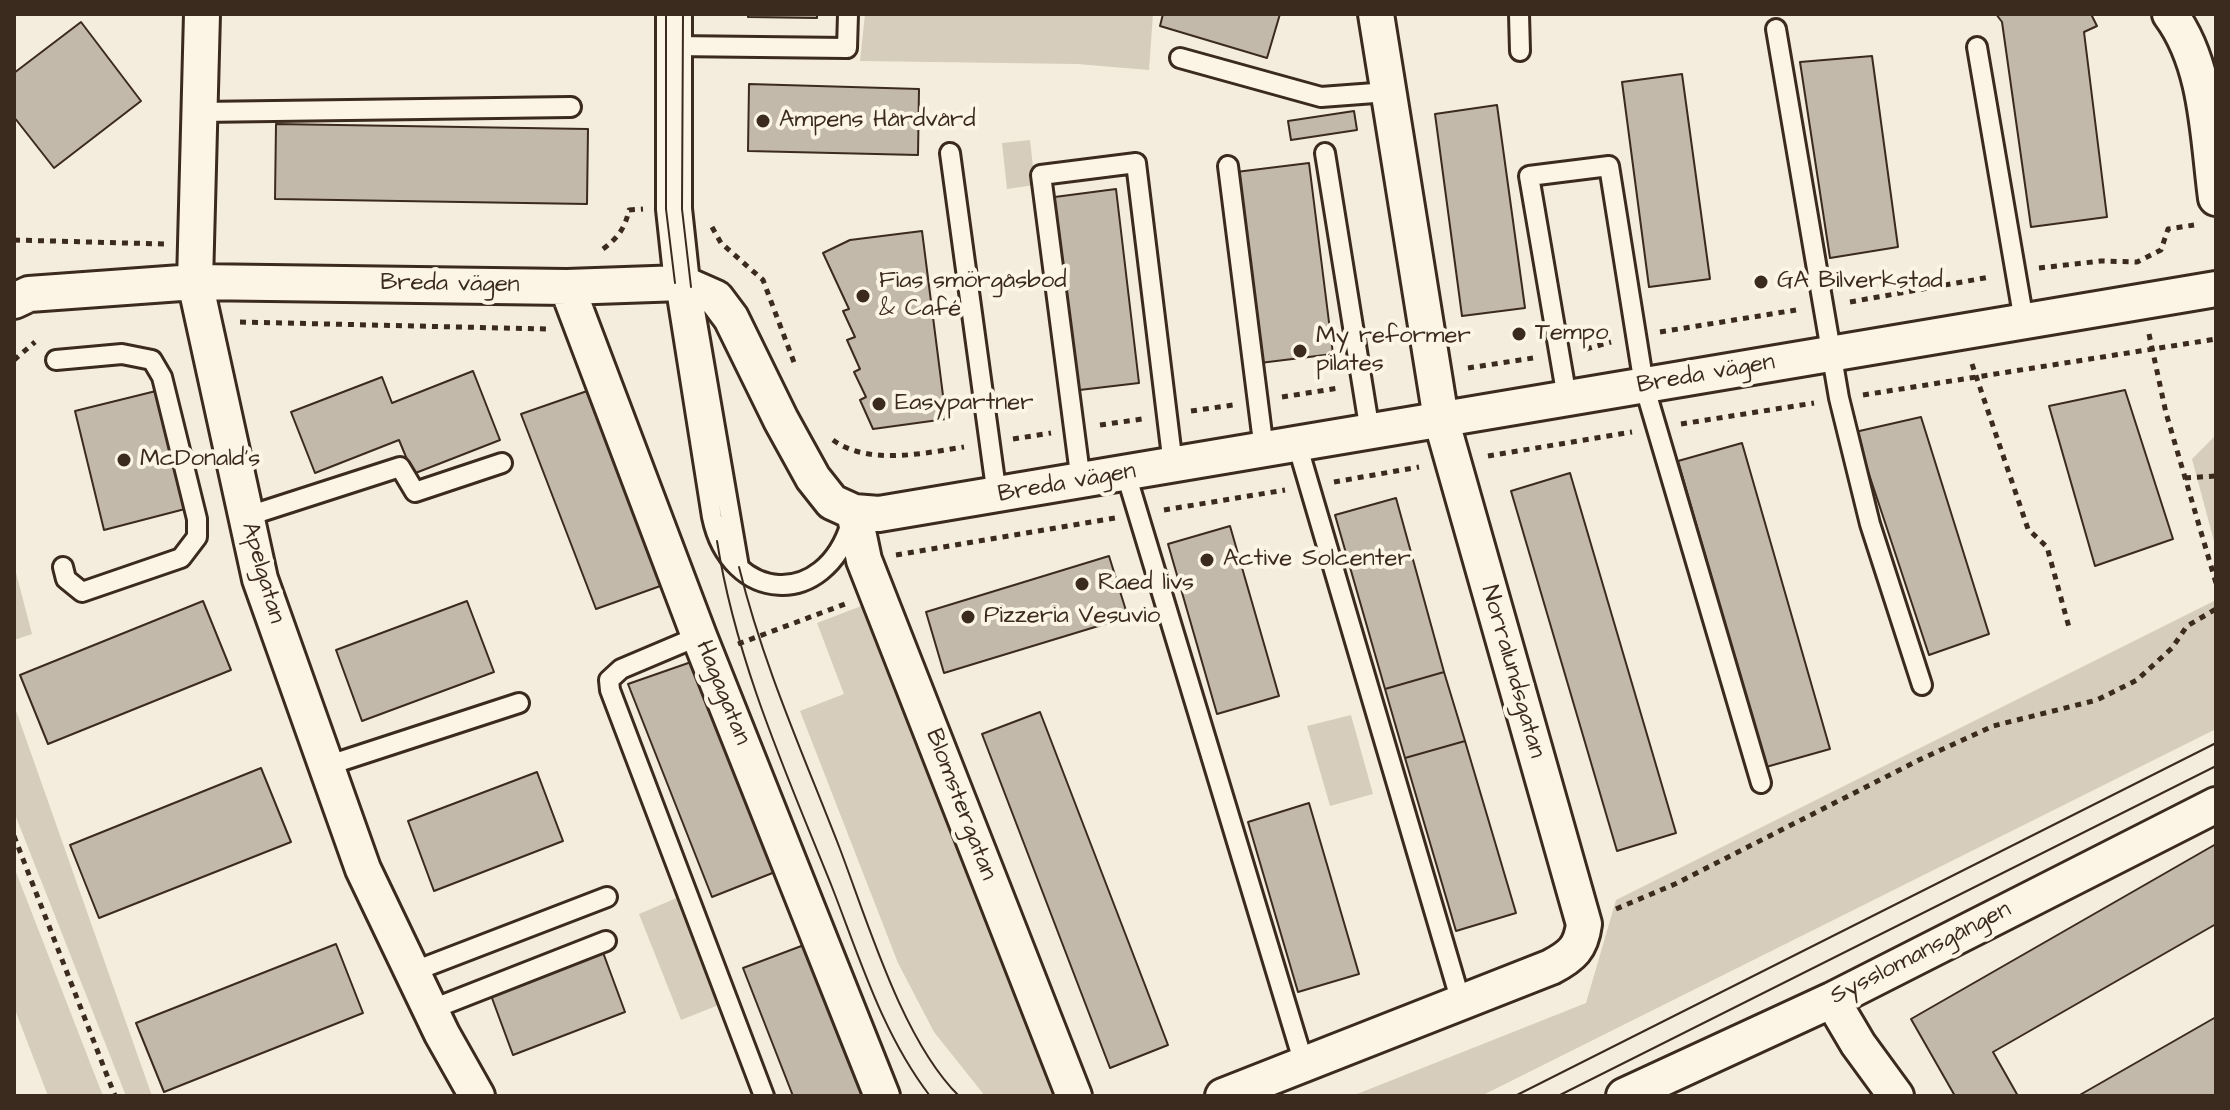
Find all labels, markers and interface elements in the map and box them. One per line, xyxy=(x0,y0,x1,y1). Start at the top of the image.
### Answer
place label: Ampens Hårdvård xyxy=(779,107,976,135)
marker: Ampens Hårdvård xyxy=(754,112,772,130)
place label: Fias smörgåsbod & Café xyxy=(879,268,1066,324)
place label: GA Bilverkstad xyxy=(1777,268,1943,296)
street label: Breda vägen xyxy=(380,269,520,301)
marker: GA Bilverkstad xyxy=(1752,273,1770,291)
marker: Fias smörgåsbod & Café xyxy=(854,287,872,305)
place label: Tempo xyxy=(1535,320,1608,348)
place label: My reformer pilates xyxy=(1316,323,1471,379)
marker: Tempo xyxy=(1510,325,1528,343)
marker: My reformer pilates xyxy=(1291,342,1309,360)
street label: Breda vägen xyxy=(1635,349,1777,401)
place label: Easypartner xyxy=(895,390,1033,418)
marker: Easypartner xyxy=(870,395,888,413)
place label: McDonald's xyxy=(140,446,260,474)
marker: McDonald's xyxy=(115,451,133,469)
street label: Breda vägen xyxy=(996,458,1138,510)
street label: Apelgatan xyxy=(234,519,290,627)
place label: Active Solcenter xyxy=(1223,546,1411,574)
marker: Active Solcenter xyxy=(1198,551,1216,569)
place label: Raed livs xyxy=(1098,570,1194,598)
marker: Raed livs xyxy=(1073,575,1091,593)
street label: Norralundsgatan xyxy=(1474,582,1550,762)
place label: Pizzeria Vesuvio xyxy=(984,603,1160,631)
marker: Pizzeria Vesuvio xyxy=(959,608,977,626)
street label: Hagagatan xyxy=(688,637,756,749)
street label: Blomstergatan xyxy=(918,725,1002,885)
street label: Sysslomansgången xyxy=(1826,896,2016,1012)

